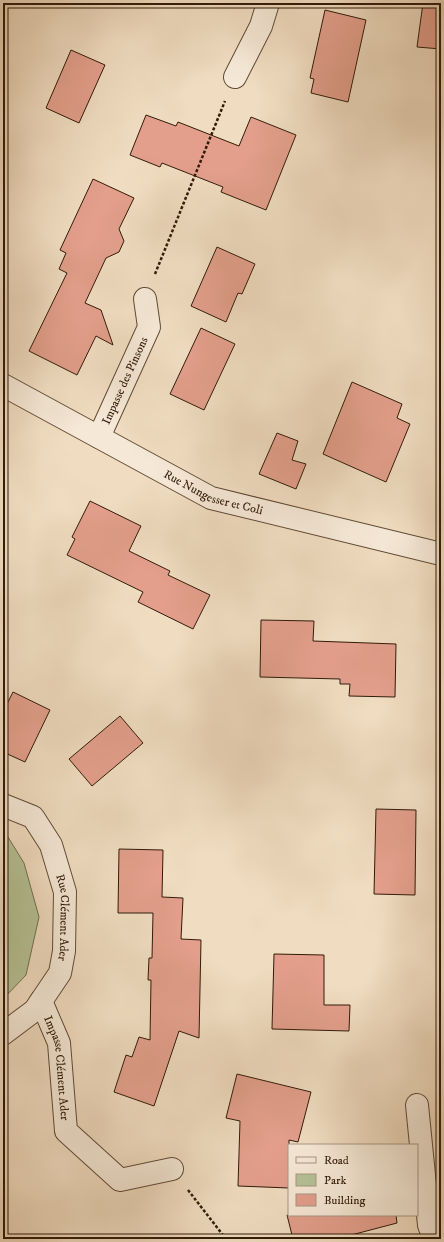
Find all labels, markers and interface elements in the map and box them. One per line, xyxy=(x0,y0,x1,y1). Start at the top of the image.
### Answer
street label: Impasse des Pinsons xyxy=(99,335,152,427)
street label: Rue Nungesser et Coli xyxy=(161,467,264,518)
street label: Rue Clément Ader xyxy=(52,872,72,963)
street label: Impasse Clément Ader xyxy=(40,1013,72,1122)
legend xyxy=(288,1144,418,1216)
text: Road xyxy=(324,1153,349,1168)
text: Park xyxy=(324,1173,346,1188)
text: Building xyxy=(324,1193,365,1208)

